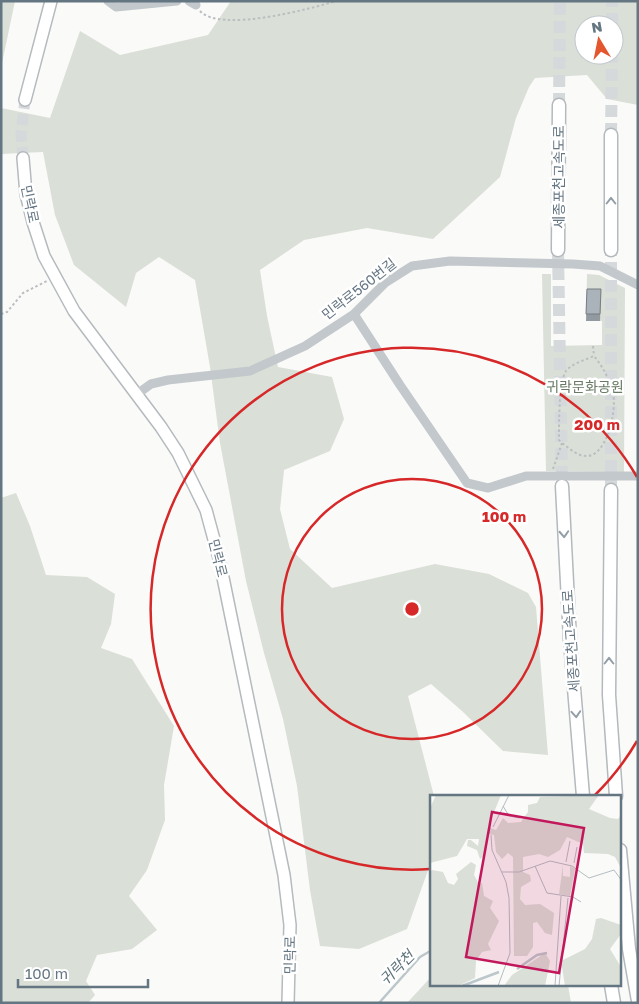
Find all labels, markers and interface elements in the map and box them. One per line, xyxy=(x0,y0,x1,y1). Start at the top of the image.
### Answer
north arrow xyxy=(574,15,624,65)
text: N xyxy=(590,17,603,36)
street label: 세종포천고속도로 xyxy=(550,125,567,229)
street label: 민락로 xyxy=(18,183,43,225)
one-way arrow xyxy=(606,197,616,205)
street label: 민락로560번길 xyxy=(318,254,399,323)
park label: 귀락문화공원 xyxy=(546,378,624,395)
text: 200 m xyxy=(574,415,620,433)
text: 100 m xyxy=(482,507,526,525)
one-way arrow xyxy=(559,531,570,539)
street label: 민락로 xyxy=(206,537,231,579)
street label: 세종포천고속도로 xyxy=(558,589,583,693)
centre of rings xyxy=(403,600,421,618)
one-way arrow xyxy=(604,656,614,664)
one-way arrow xyxy=(570,710,581,718)
inset map xyxy=(430,795,622,986)
street label: 민락로 xyxy=(281,935,298,974)
water label: 귀락천 xyxy=(375,945,419,988)
scale bar xyxy=(18,956,148,988)
text: 100 m xyxy=(25,964,68,982)

